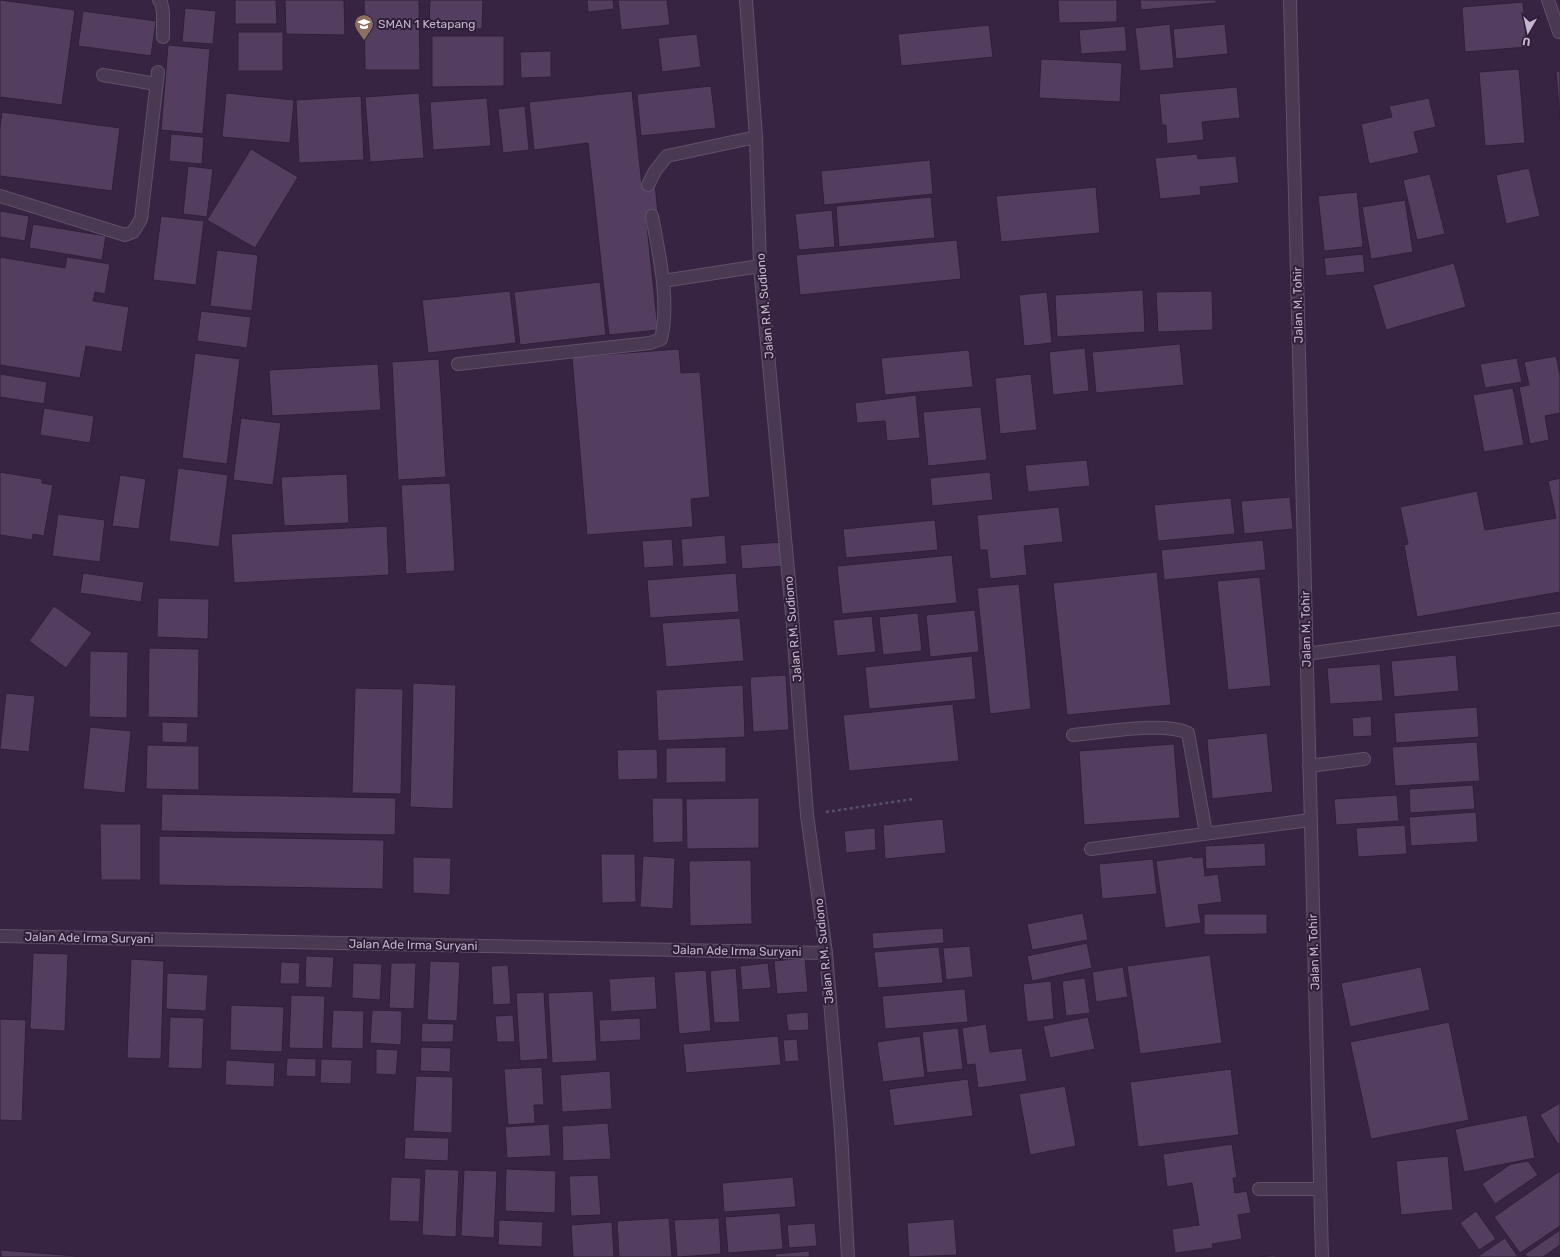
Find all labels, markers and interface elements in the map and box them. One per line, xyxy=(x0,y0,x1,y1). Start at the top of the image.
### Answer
north arrow xyxy=(1508,12,1548,52)
school or university icon: SMAN 1 Ketapang xyxy=(353,13,375,41)
place label: SMAN 1 Ketapang xyxy=(378,17,475,31)
text: U xyxy=(1522,34,1531,48)
street label: Jalan R.M. Sudiono xyxy=(753,253,777,359)
street label: Jalan M. Tohir xyxy=(1290,266,1306,343)
street label: Jalan R.M. Sudiono xyxy=(781,576,805,682)
street label: Jalan M. Tohir xyxy=(1298,590,1314,667)
street label: Jalan R.M. Sudiono xyxy=(811,897,836,1004)
street label: Jalan M. Tohir xyxy=(1306,913,1322,990)
street label: Jalan Ade Irma Suryani xyxy=(24,930,154,946)
street label: Jalan Ade Irma Suryani xyxy=(348,937,478,953)
street label: Jalan Ade Irma Suryani xyxy=(672,943,802,959)

